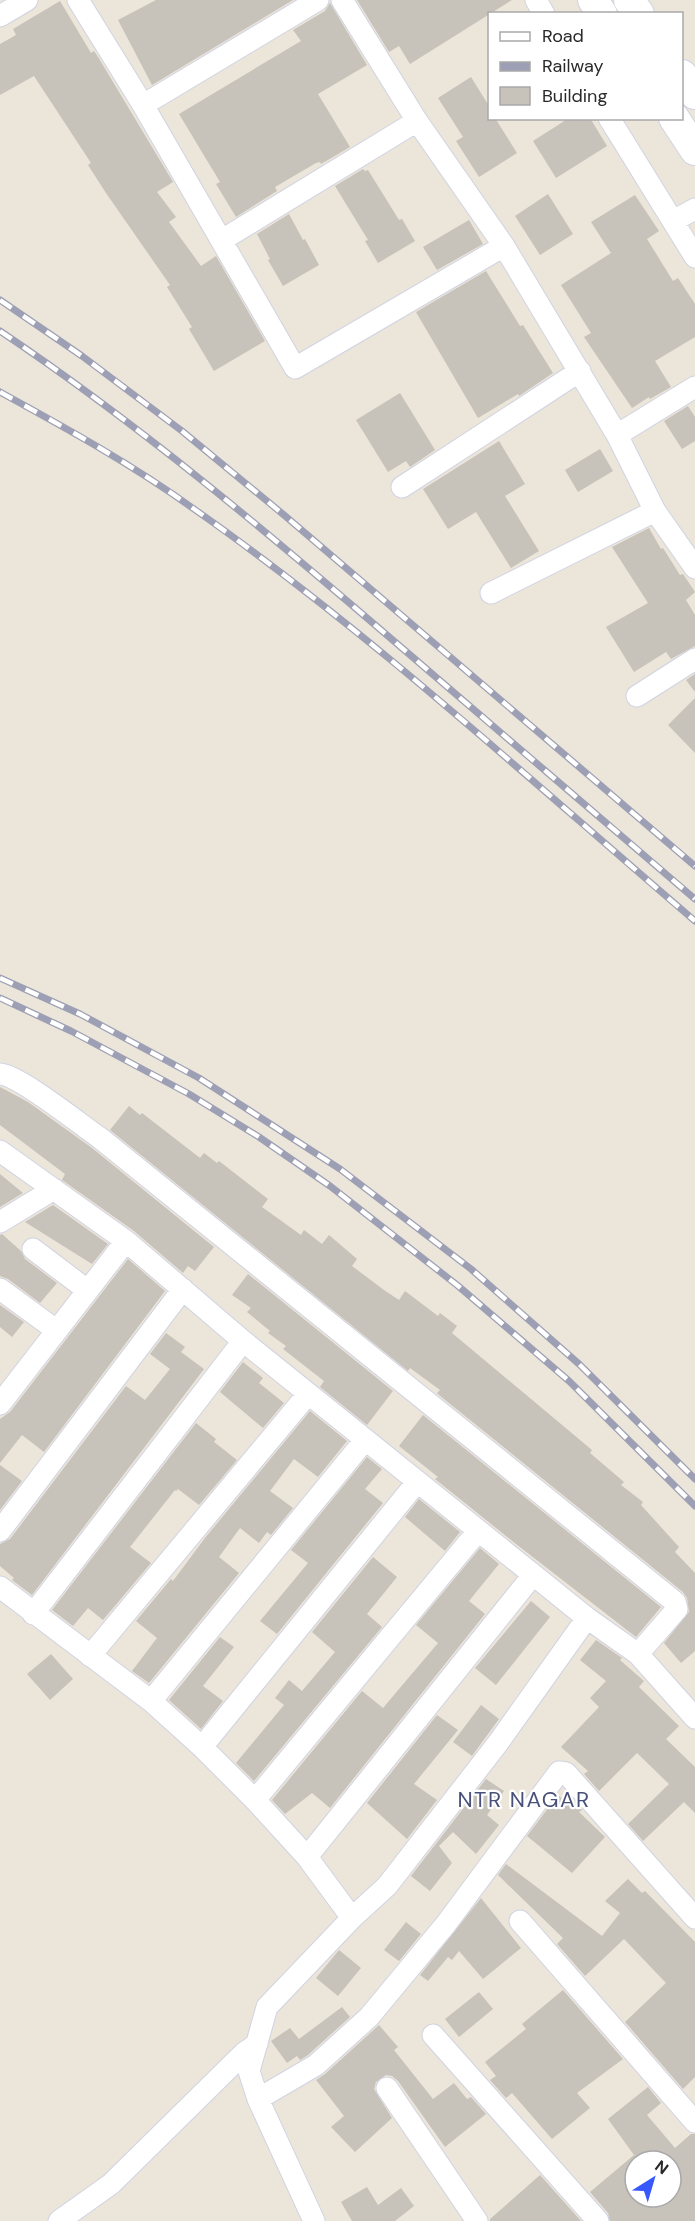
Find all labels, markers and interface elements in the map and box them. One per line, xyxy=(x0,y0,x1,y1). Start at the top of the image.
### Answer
legend xyxy=(488,12,683,120)
text: Road xyxy=(542,24,584,48)
text: Railway xyxy=(542,54,604,78)
text: Building xyxy=(542,84,607,108)
district label: NTR NAGAR xyxy=(457,1785,591,1814)
north arrow xyxy=(623,2149,683,2209)
text: N xyxy=(651,2156,673,2179)

